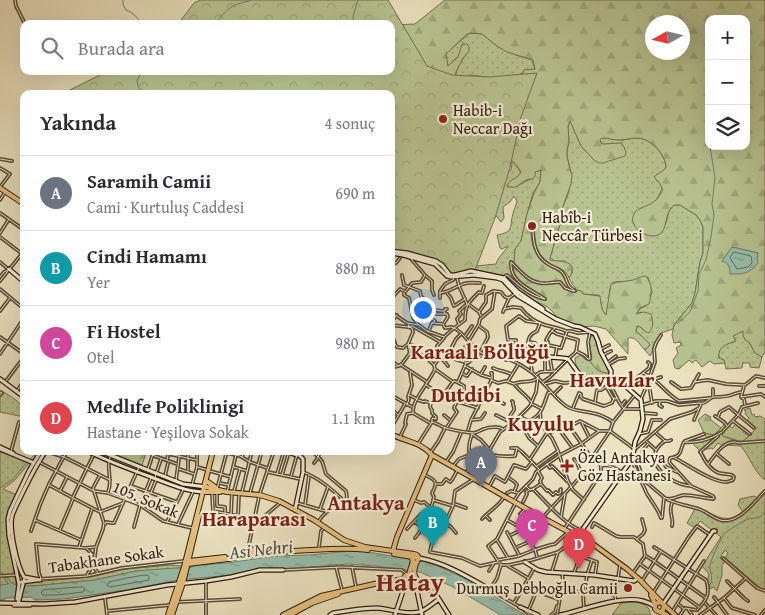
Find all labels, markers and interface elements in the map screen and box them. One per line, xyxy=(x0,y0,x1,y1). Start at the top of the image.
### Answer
north arrow xyxy=(645,15,690,60)
map controls xyxy=(705,15,750,150)
button: + xyxy=(705,15,750,60)
search box xyxy=(20,20,395,75)
icon: search xyxy=(38,34,66,62)
text: Burada ara xyxy=(78,34,165,62)
button: − xyxy=(705,60,750,105)
place label: Habib-i Neccar Dağı xyxy=(453,98,533,140)
button: layers xyxy=(705,105,750,150)
text: Yakında xyxy=(40,107,116,138)
text: 4 sonuç xyxy=(325,111,375,135)
marker: Habib-i Neccar Dağı xyxy=(437,113,449,125)
text: Saramih Camii xyxy=(87,167,211,195)
text: A xyxy=(51,181,61,205)
text: 690 m xyxy=(335,181,375,205)
text: Cami · Kurtuluş Caddesi xyxy=(87,195,244,219)
place label: Habîb-i Neccâr Türbesi xyxy=(542,205,643,247)
marker: Habîb-i Neccâr Türbesi xyxy=(526,220,538,232)
text: Cindi Hamamı xyxy=(87,242,207,270)
text: B xyxy=(51,256,61,280)
text: 880 m xyxy=(335,256,375,280)
text: Yer xyxy=(87,270,110,294)
your location xyxy=(410,297,436,323)
text: Fi Hostel xyxy=(87,317,161,345)
text: C xyxy=(51,331,61,355)
text: 980 m xyxy=(335,331,375,355)
district label: Karaali Bölüğü xyxy=(411,336,549,367)
text: Otel xyxy=(87,345,114,369)
district label: Havuzlar xyxy=(570,364,655,395)
district label: Dutdibi xyxy=(431,379,502,410)
text: Medlıfe Poliklinigi xyxy=(87,392,244,420)
text: D xyxy=(51,406,61,430)
text: 1.1 km xyxy=(331,406,375,430)
district label: Kuyulu xyxy=(508,408,574,439)
text: Hastane · Yeşilova Sokak xyxy=(87,420,249,444)
place label: Özel Antakya Göz Hastanesi xyxy=(578,445,672,487)
pin: A xyxy=(465,446,497,487)
marker: Özel Antakya Göz Hastanesi xyxy=(560,459,574,473)
street label: 105. Sokak xyxy=(109,474,184,524)
district label: Antakya xyxy=(327,487,405,518)
district label: Haraparası xyxy=(202,503,306,534)
pin: B xyxy=(417,506,449,547)
pin: C xyxy=(516,509,548,550)
pin: D xyxy=(563,528,595,569)
water label: Asi Nehri xyxy=(227,532,294,566)
street label: Tabakhane Sokak xyxy=(47,539,166,579)
district label: Hatay xyxy=(376,562,445,601)
place label: Durmuş Debboğlu Camii xyxy=(457,576,619,600)
marker: Durmuş Debboğlu Camii xyxy=(622,582,634,594)

